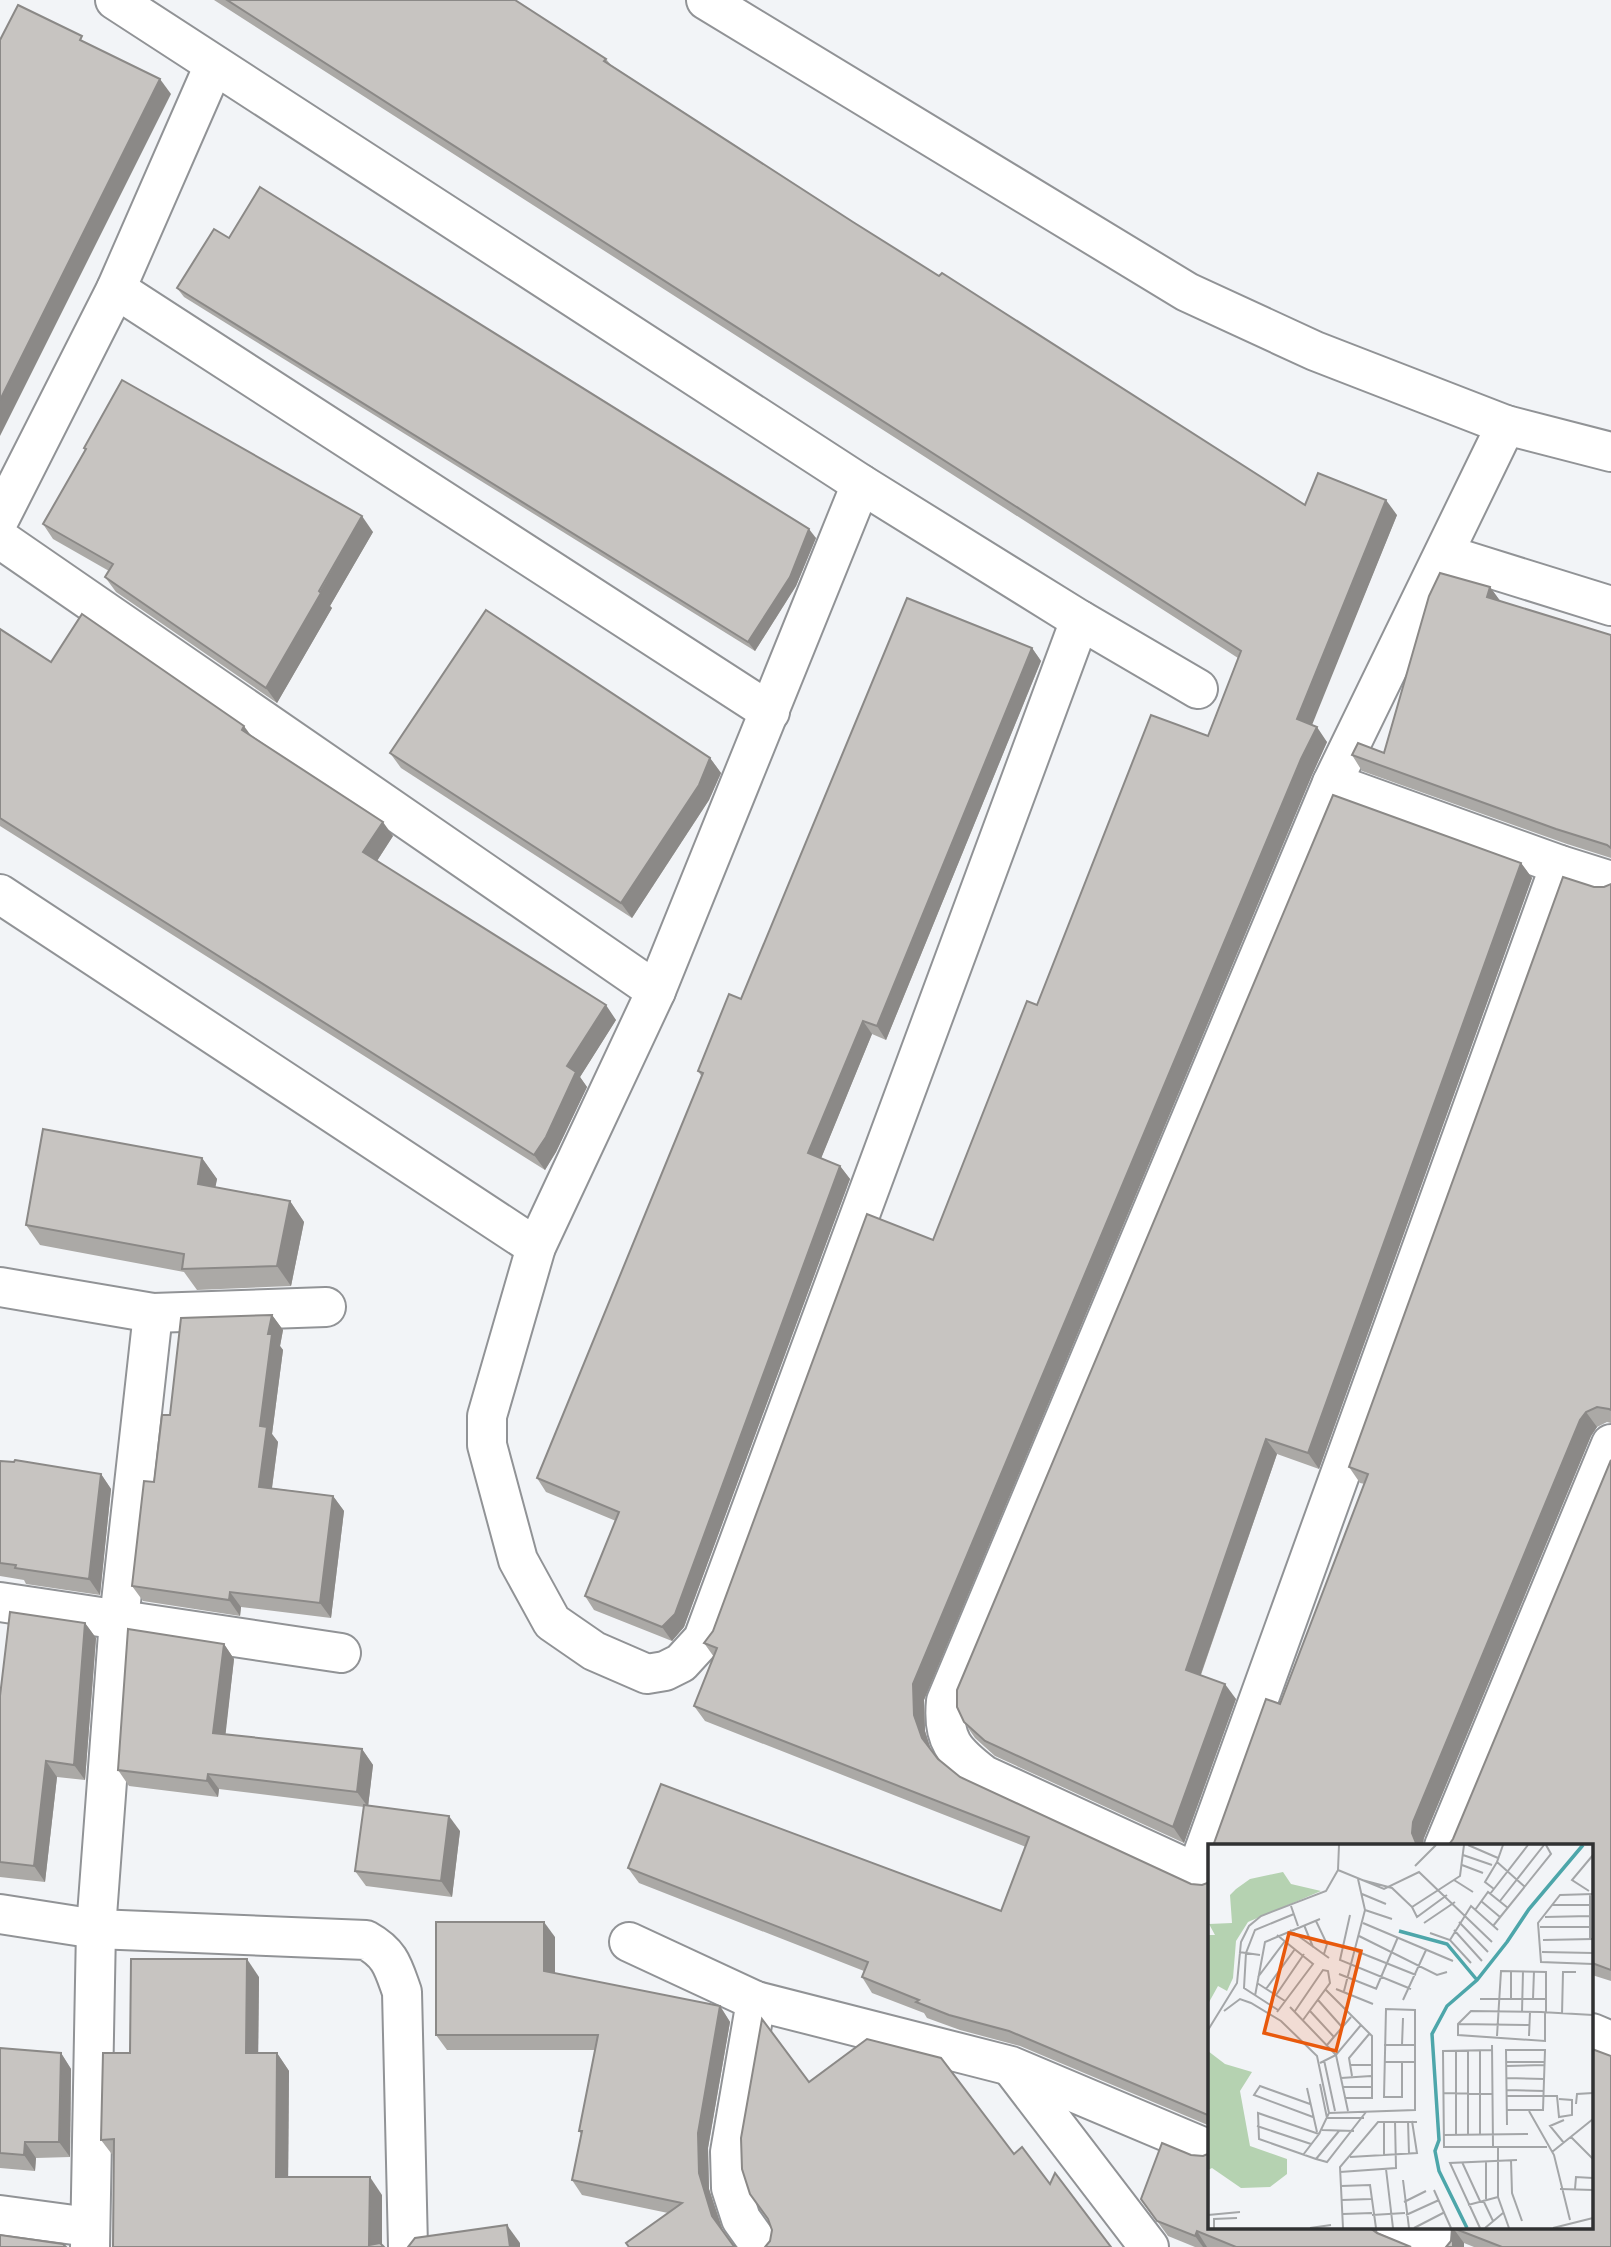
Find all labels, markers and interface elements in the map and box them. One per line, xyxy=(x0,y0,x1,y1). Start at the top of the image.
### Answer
inset map xyxy=(1208,1844,1594,2230)

